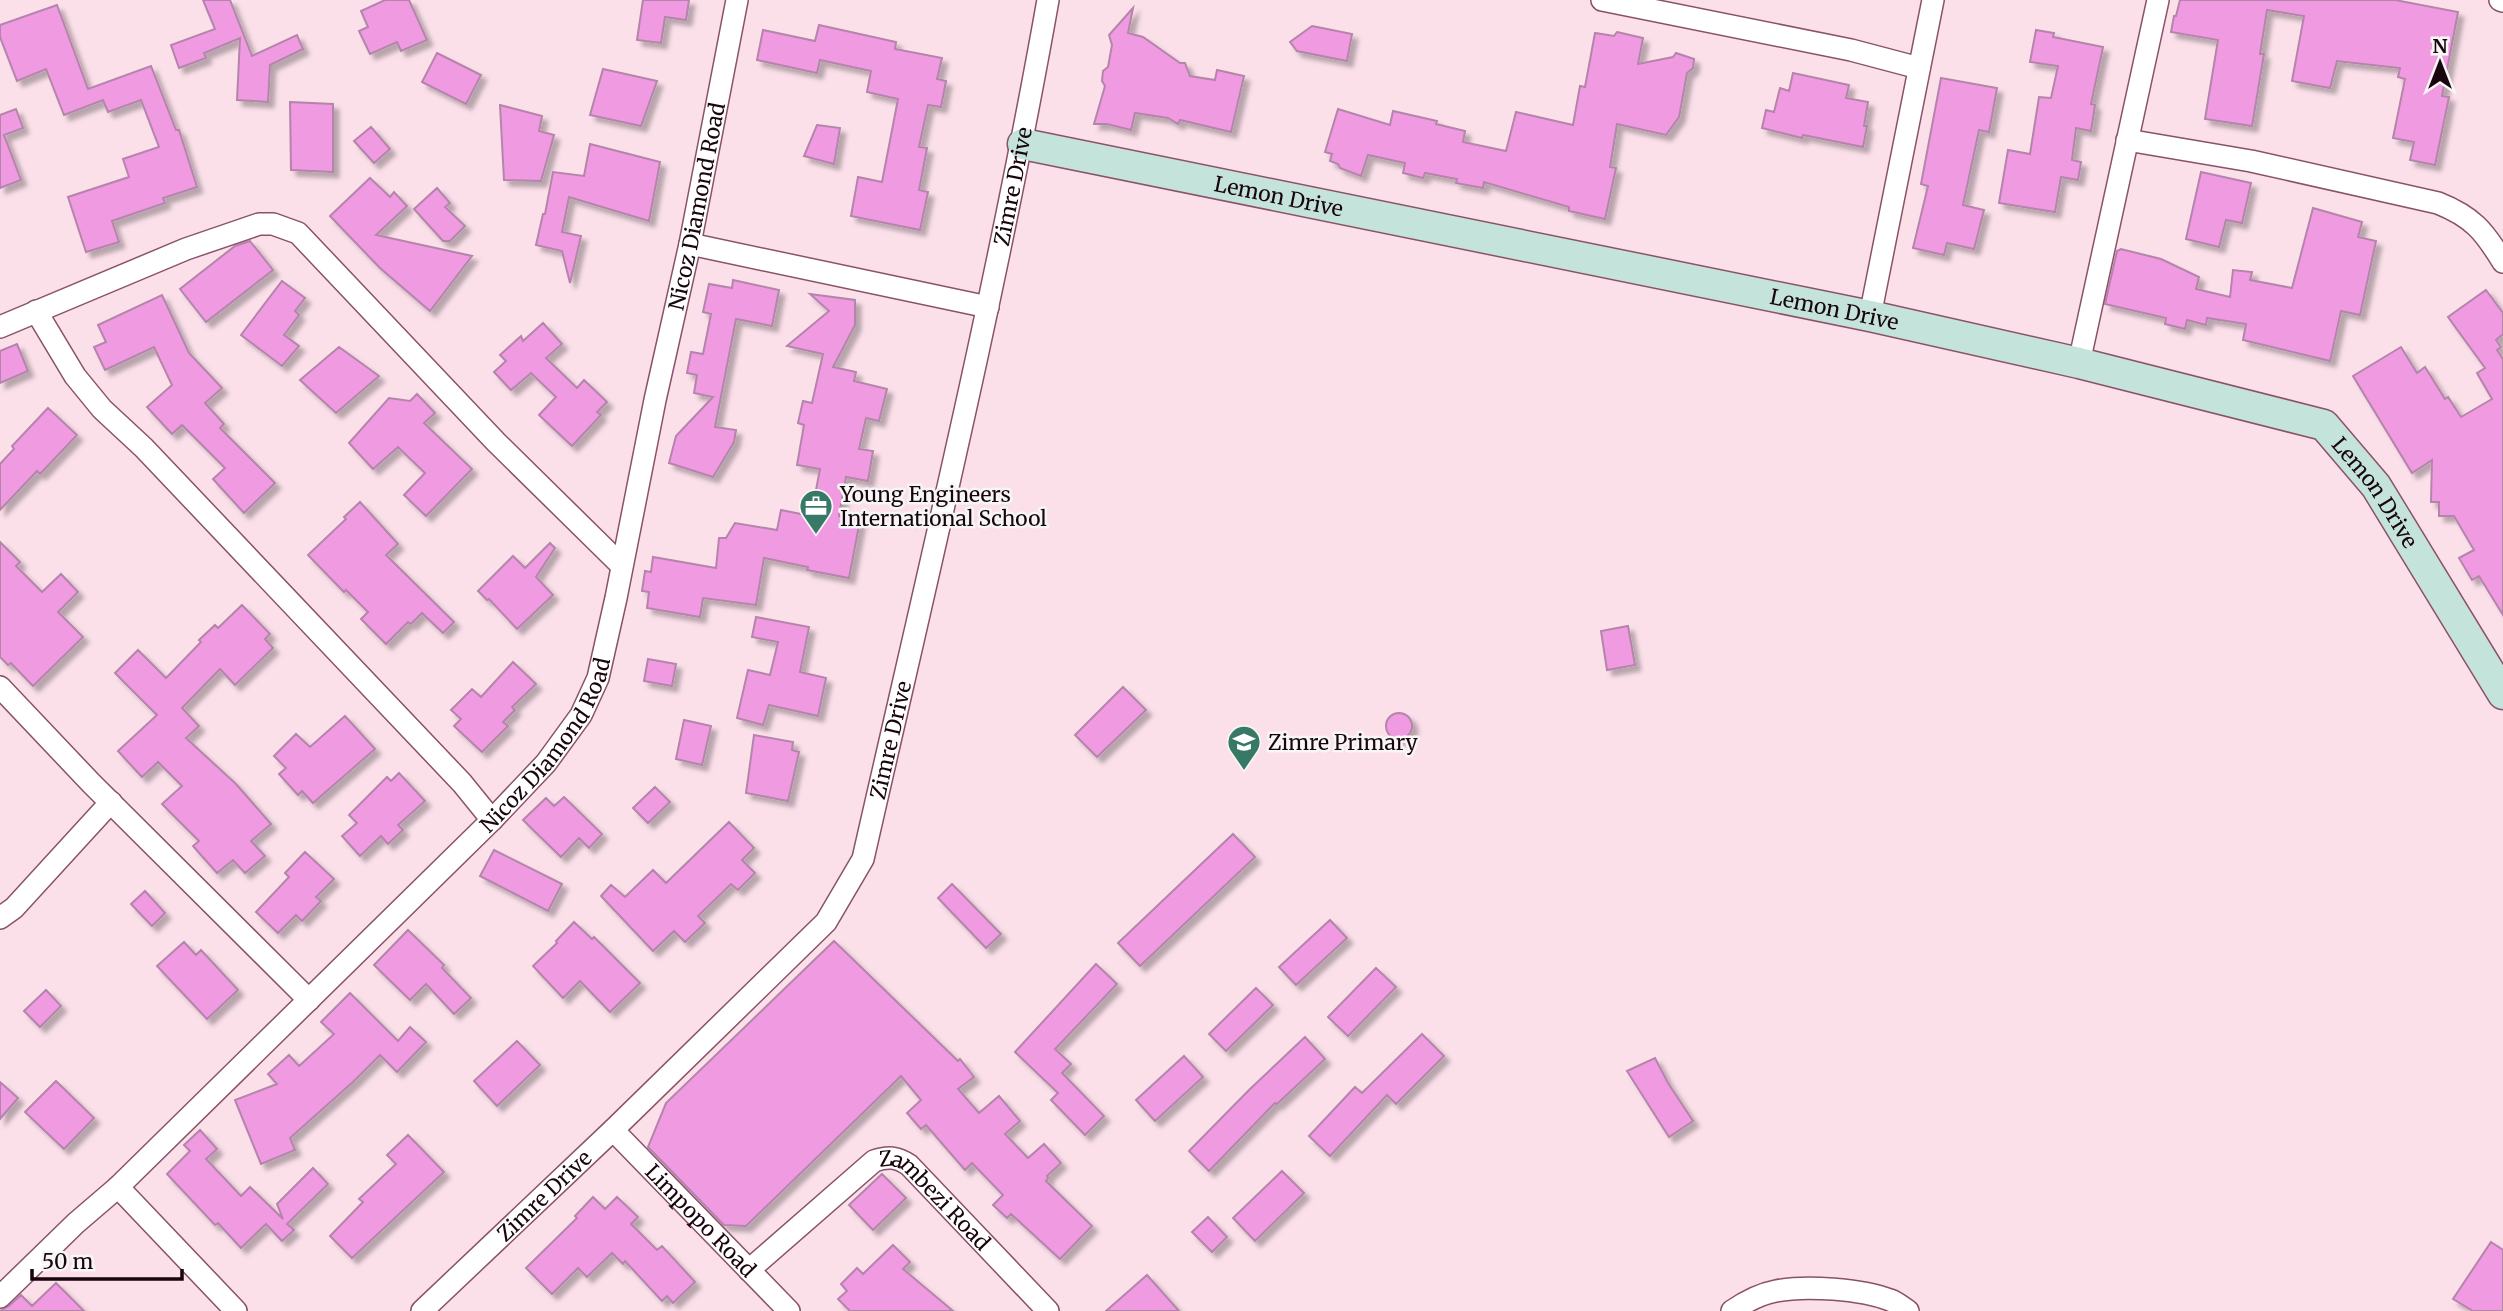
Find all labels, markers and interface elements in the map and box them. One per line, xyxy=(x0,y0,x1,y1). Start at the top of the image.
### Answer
north arrow xyxy=(2405,28,2475,98)
text: N xyxy=(2432,34,2448,58)
street label: Nicoz Diamond Road xyxy=(662,100,731,313)
street label: Zimre Drive xyxy=(987,125,1038,248)
street label: Lemon Drive xyxy=(1212,170,1346,222)
street label: Lemon Drive xyxy=(1768,283,1901,336)
street label: Lemon Drive xyxy=(2326,431,2424,553)
place label: Young Engineers International School xyxy=(839,481,1047,532)
office icon: Young Engineers International School xyxy=(797,487,835,536)
street label: Nicoz Diamond Road xyxy=(474,655,616,838)
street label: Zimre Drive xyxy=(864,678,917,802)
school or university icon: Zimre Primary xyxy=(1225,723,1263,772)
place label: Zimre Primary xyxy=(1268,729,1418,756)
street label: Zimre Drive xyxy=(491,1144,597,1247)
street label: Zambezi Road xyxy=(877,1144,997,1256)
street label: Limpopo Road xyxy=(640,1158,762,1283)
scale bar xyxy=(32,1238,182,1282)
text: 50 m xyxy=(42,1248,93,1275)

